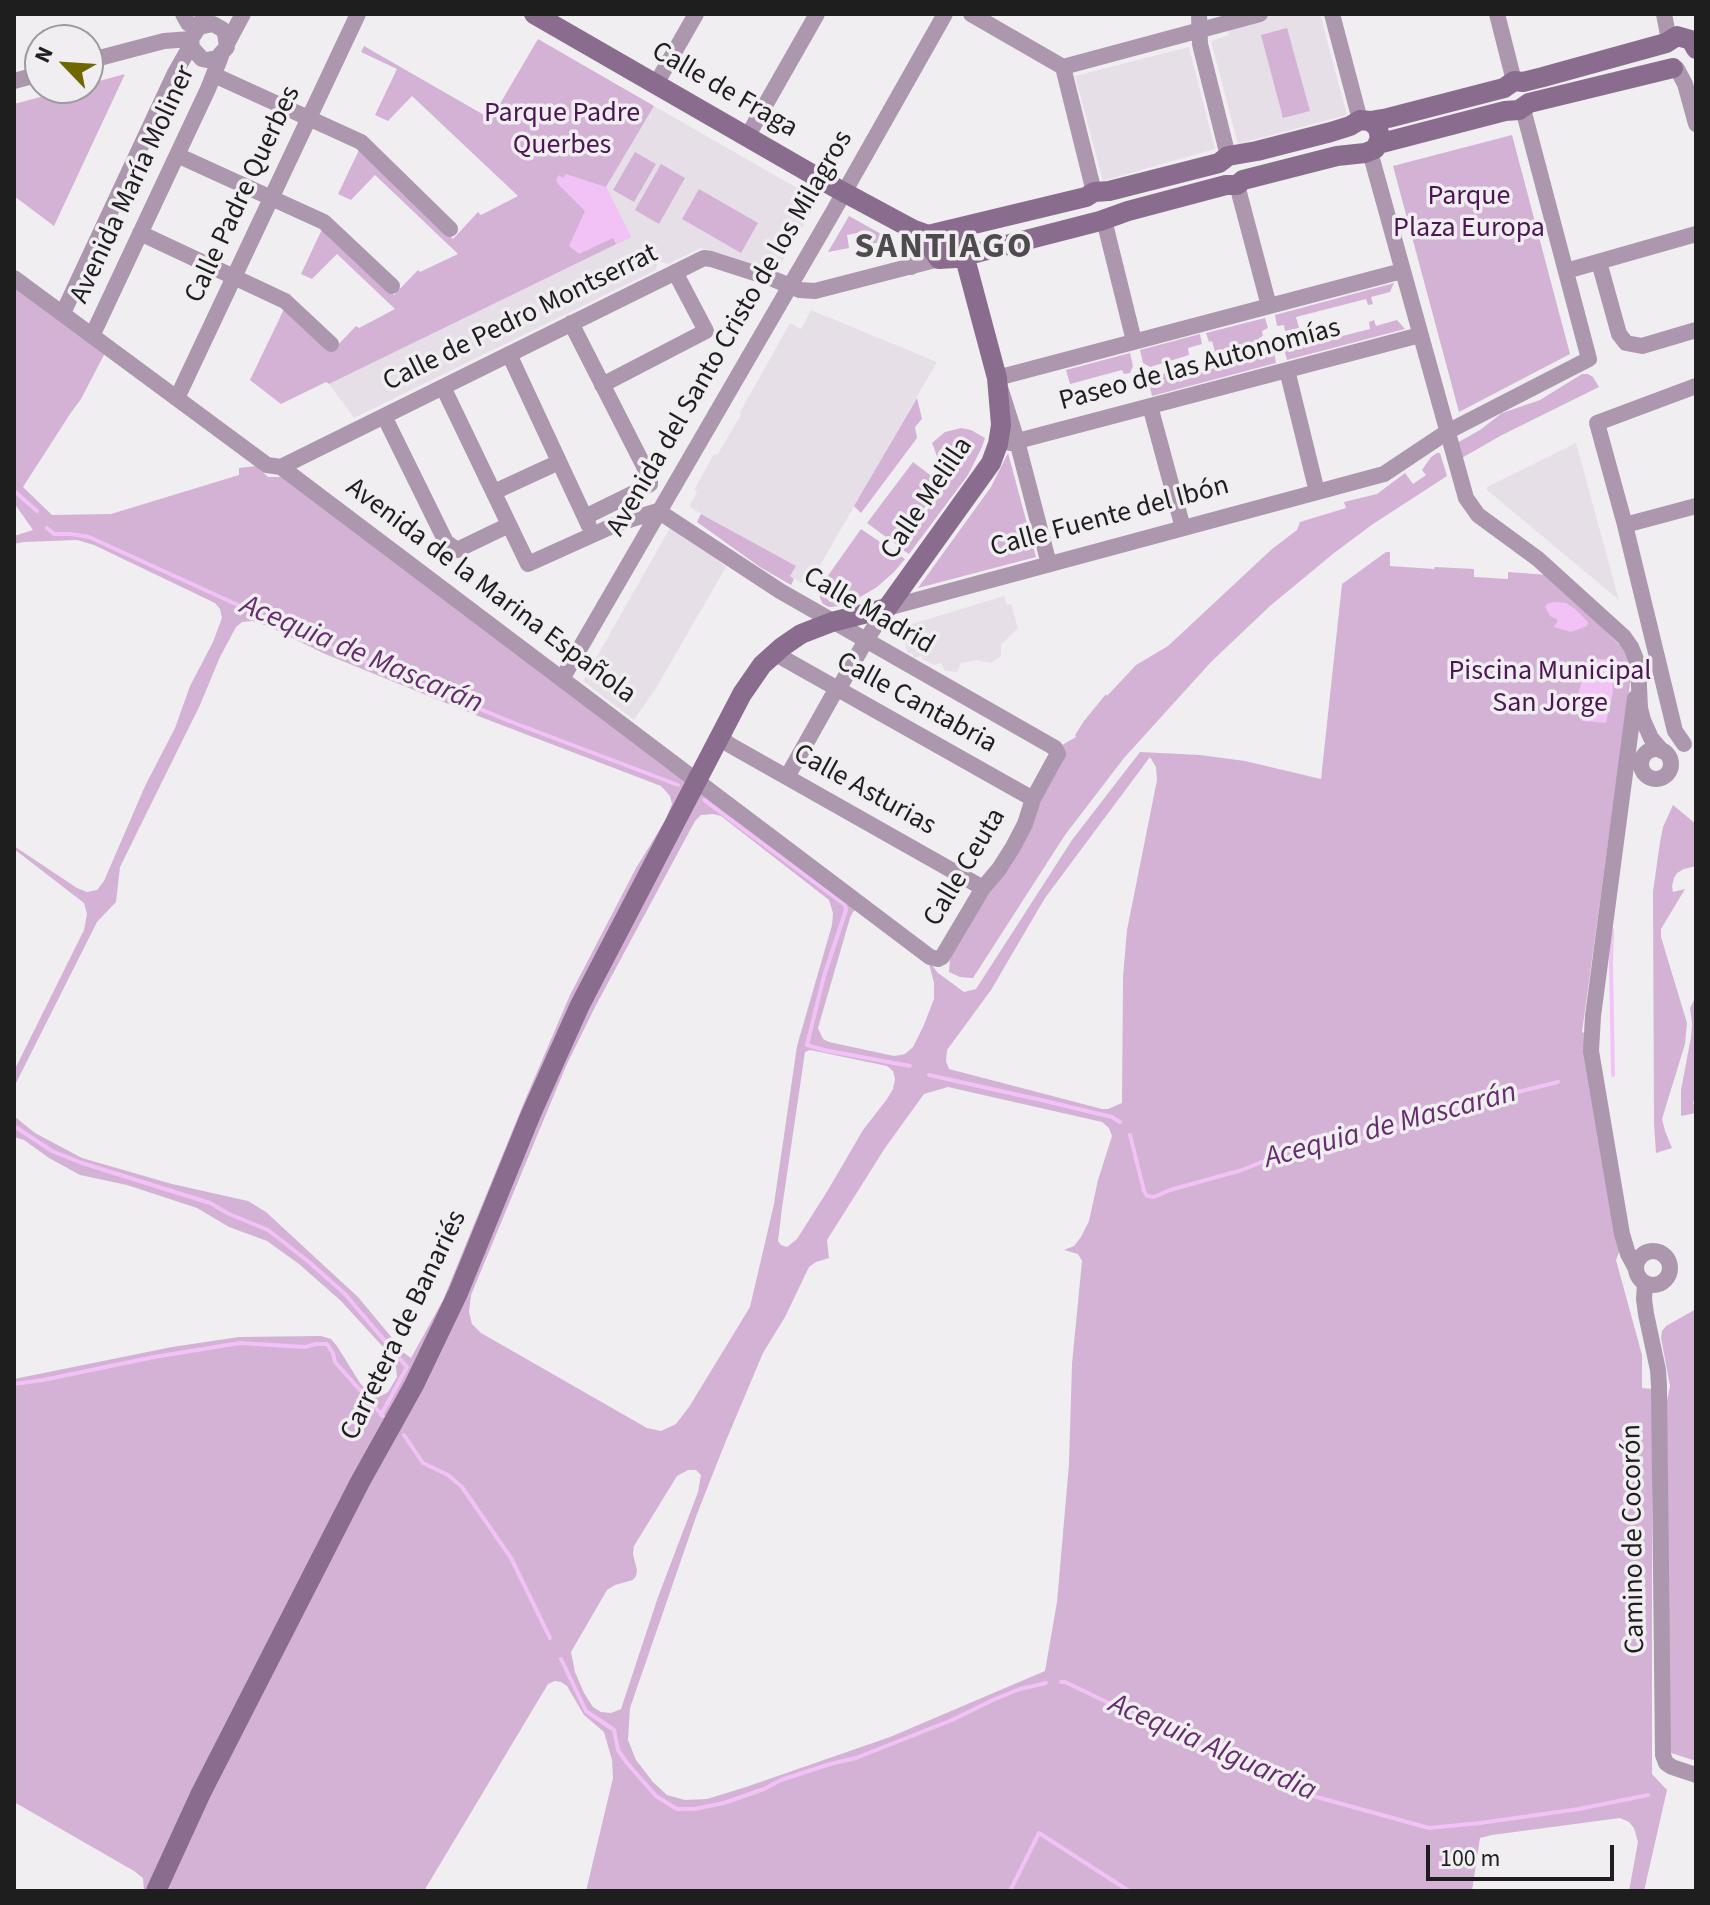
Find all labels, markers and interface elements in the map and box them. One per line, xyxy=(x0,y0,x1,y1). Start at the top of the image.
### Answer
north arrow xyxy=(24,24,104,104)
street label: Calle de Fraga xyxy=(645,36,803,146)
text: N xyxy=(26,41,62,68)
street label: Avenida María Moliner xyxy=(64,61,204,309)
street label: Calle Padre Querbes xyxy=(179,81,309,309)
park label: Parque Padre Querbes xyxy=(484,98,640,164)
street label: Avenida del Santo Cristo de los Milagros xyxy=(601,125,861,543)
park label: Parque Plaza Europa xyxy=(1393,181,1545,247)
district label: SANTIAGO xyxy=(854,227,1034,271)
street label: Calle de Pedro Montserrat xyxy=(378,238,664,400)
street label: Paseo de las Autonomías xyxy=(1056,312,1344,420)
street label: Calle Melilla xyxy=(875,431,981,567)
street label: Calle Fuente del Ibón xyxy=(987,470,1233,566)
street label: Avenida de la Marina Española xyxy=(338,472,642,712)
street label: Calle Madrid xyxy=(796,561,940,663)
water label: Acequia de Mascarán xyxy=(234,589,488,723)
street label: Calle Cantabria xyxy=(830,646,1002,762)
park label: Piscina Municipal San Jorge xyxy=(1448,656,1652,722)
street label: Calle Asturias xyxy=(787,738,941,844)
street label: Calle Ceuta xyxy=(918,803,1014,933)
water label: Acequia de Mascarán xyxy=(1261,1076,1521,1178)
street label: Carretera de Banariés xyxy=(335,1205,475,1447)
street label: Camino de Cocorón xyxy=(1616,1424,1654,1654)
water label: Acequia Alguardia xyxy=(1103,1687,1321,1811)
scale bar xyxy=(1430,1829,1618,1879)
text: 100 m xyxy=(1440,1841,1500,1876)

